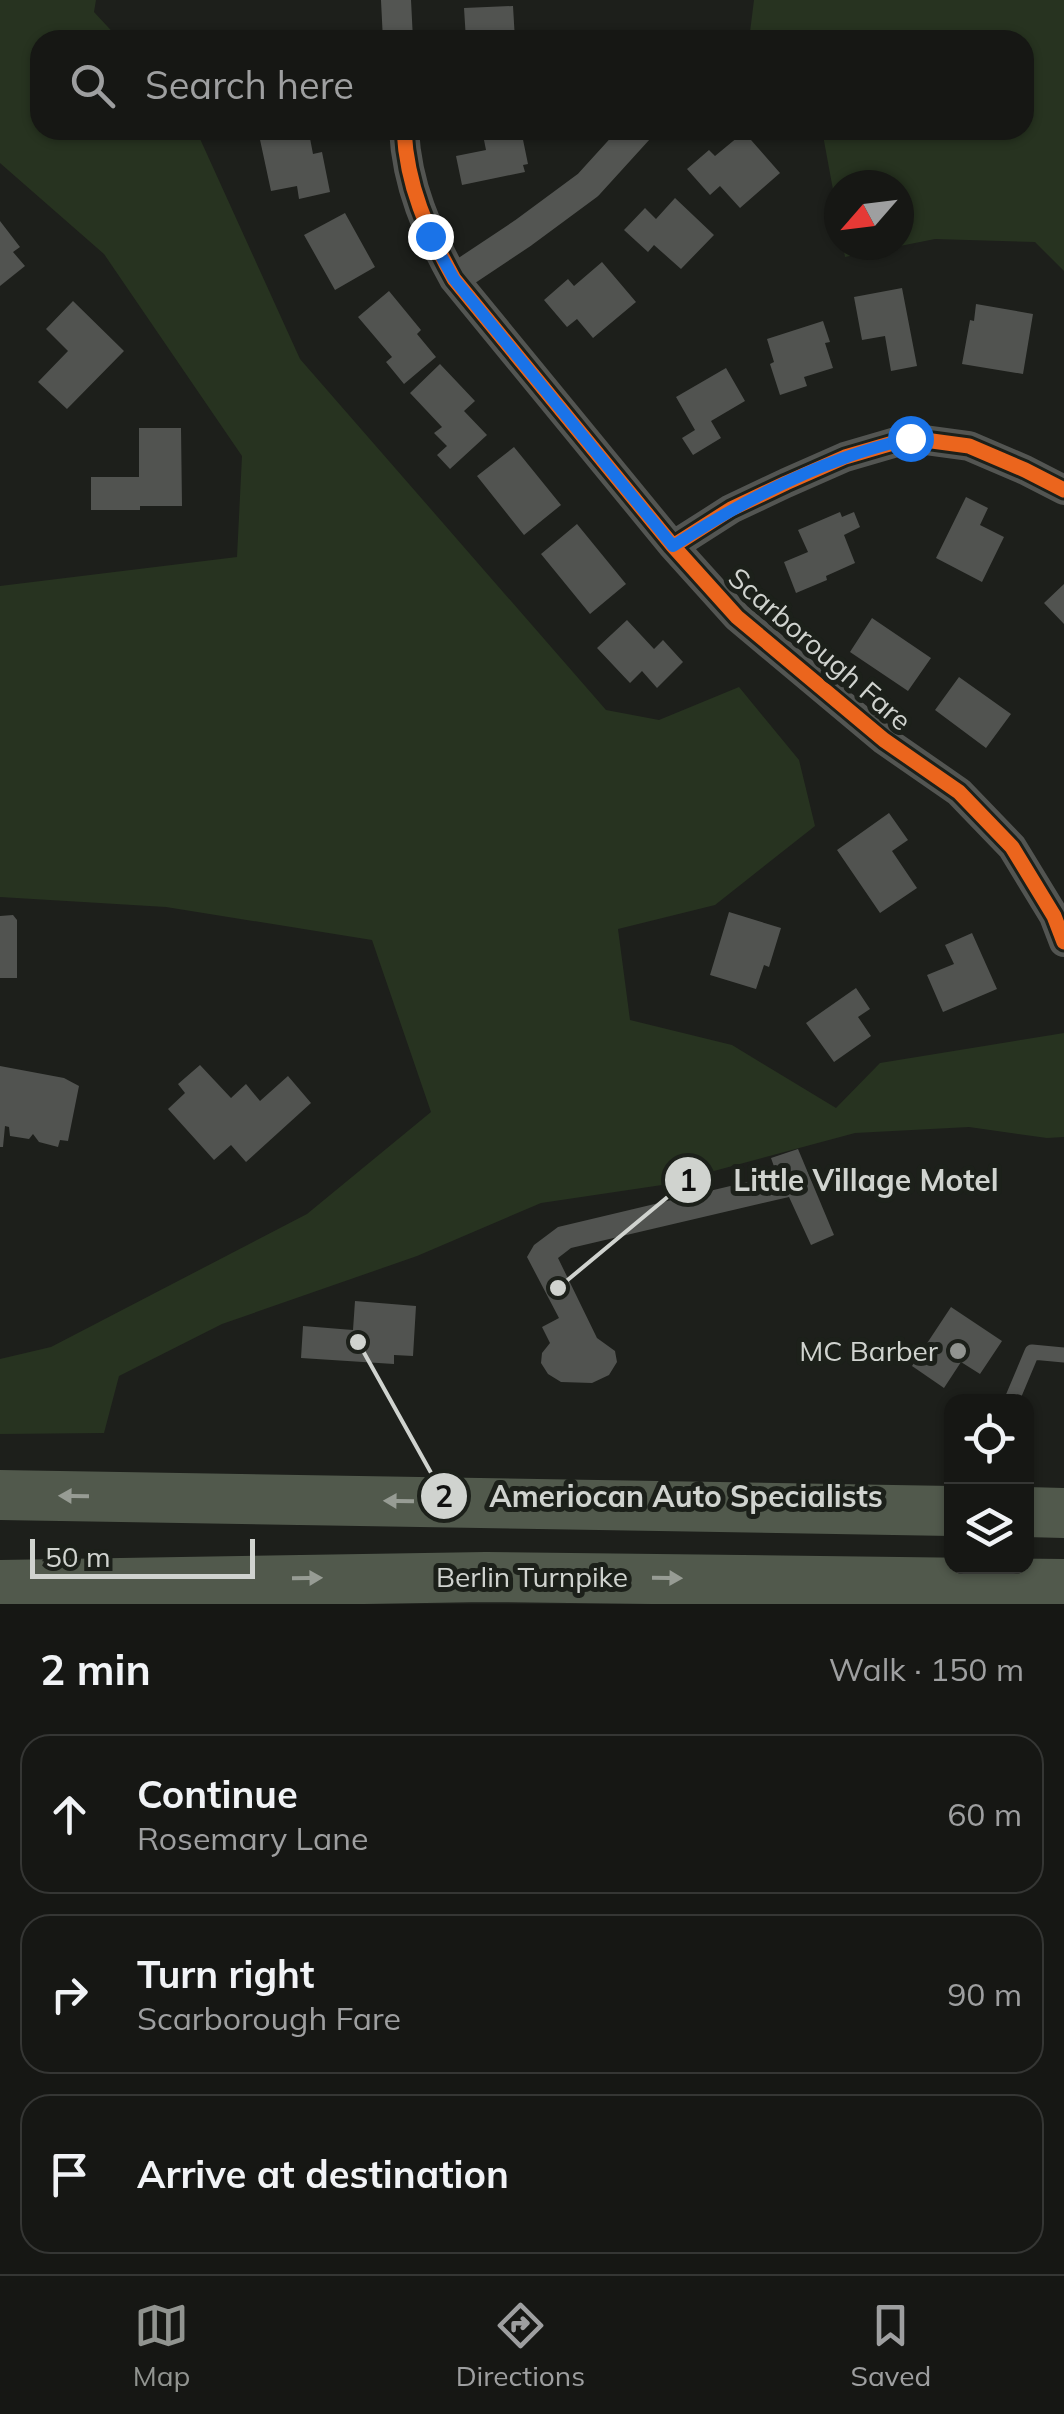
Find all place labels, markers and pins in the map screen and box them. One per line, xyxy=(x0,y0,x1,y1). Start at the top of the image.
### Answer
callout: Little Village Motel xyxy=(663,1150,1018,1210)
place label: MC Barber xyxy=(799,1333,939,1368)
marker: MC Barber xyxy=(947,1340,969,1362)
callout: Ameriocan Auto Specialists xyxy=(419,1466,902,1526)

